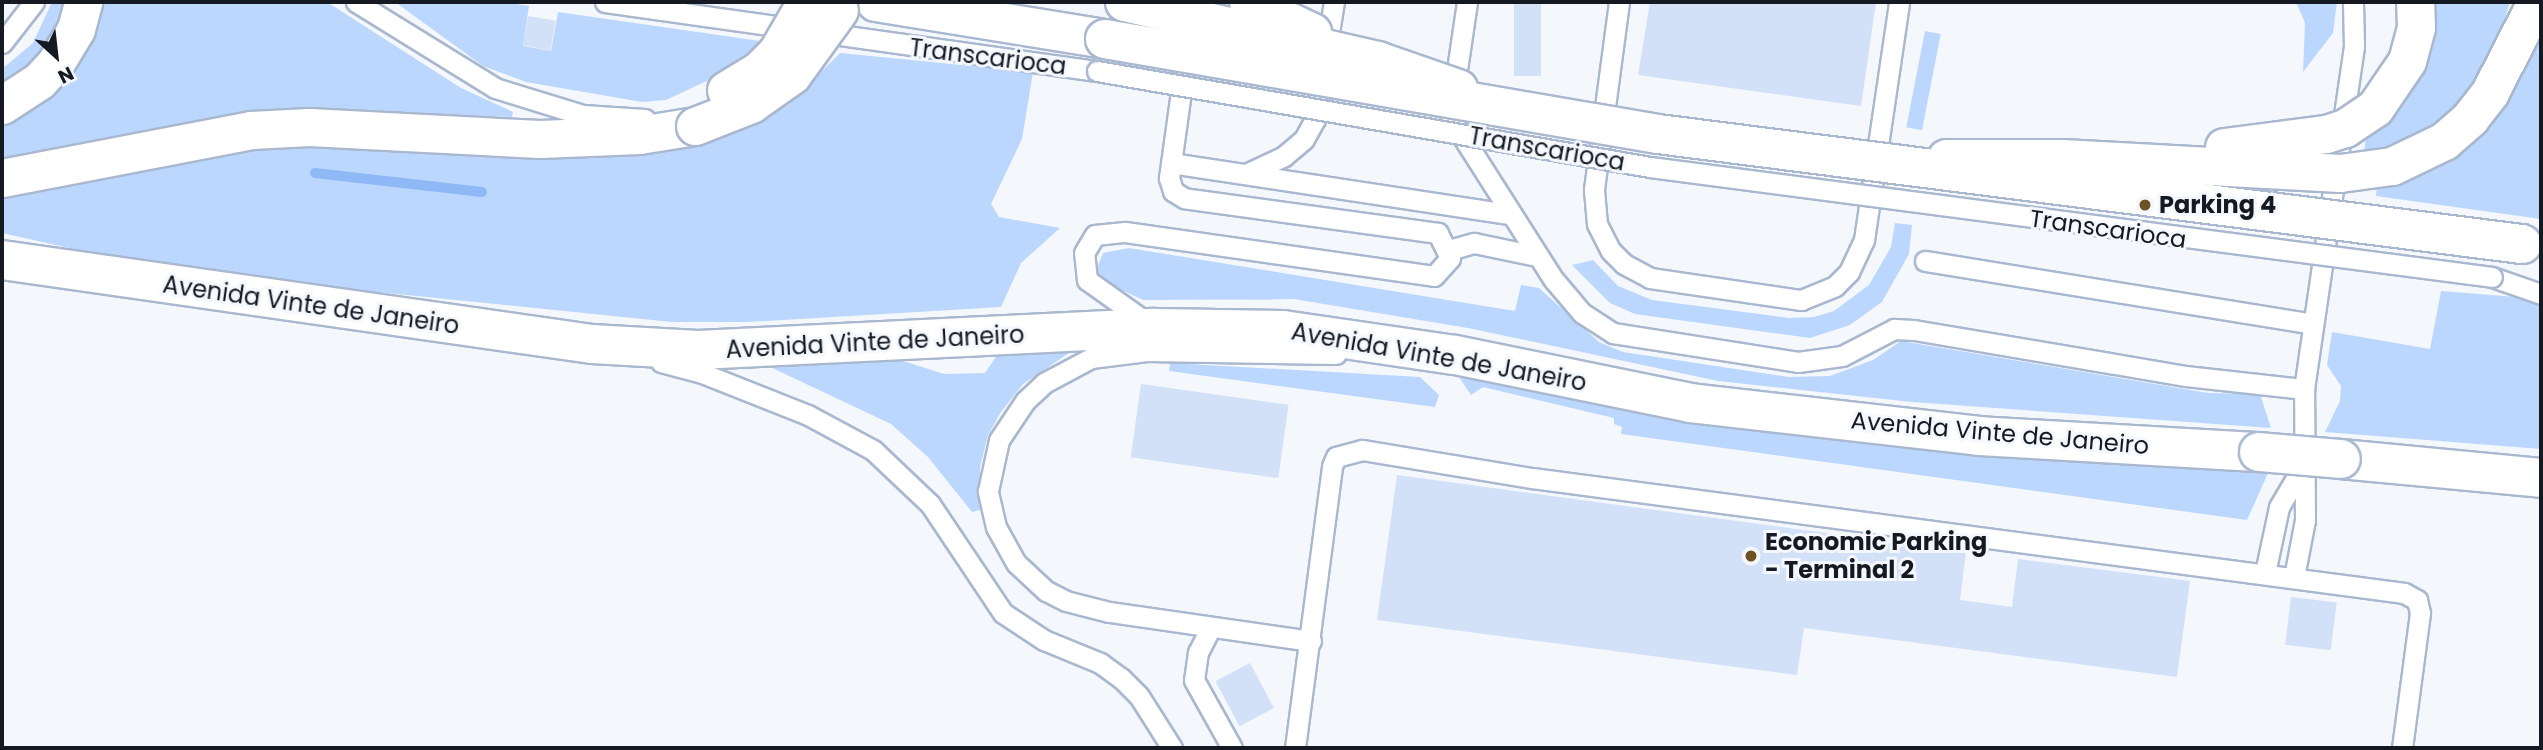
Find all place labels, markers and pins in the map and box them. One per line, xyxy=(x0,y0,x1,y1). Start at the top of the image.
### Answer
place label: Parking 4 xyxy=(2159,191,2276,219)
marker: Parking 4 xyxy=(2137,197,2153,213)
place label: Economic Parking - Terminal 2 xyxy=(1765,528,1987,584)
marker: Economic Parking - Terminal 2 xyxy=(1743,548,1759,564)

